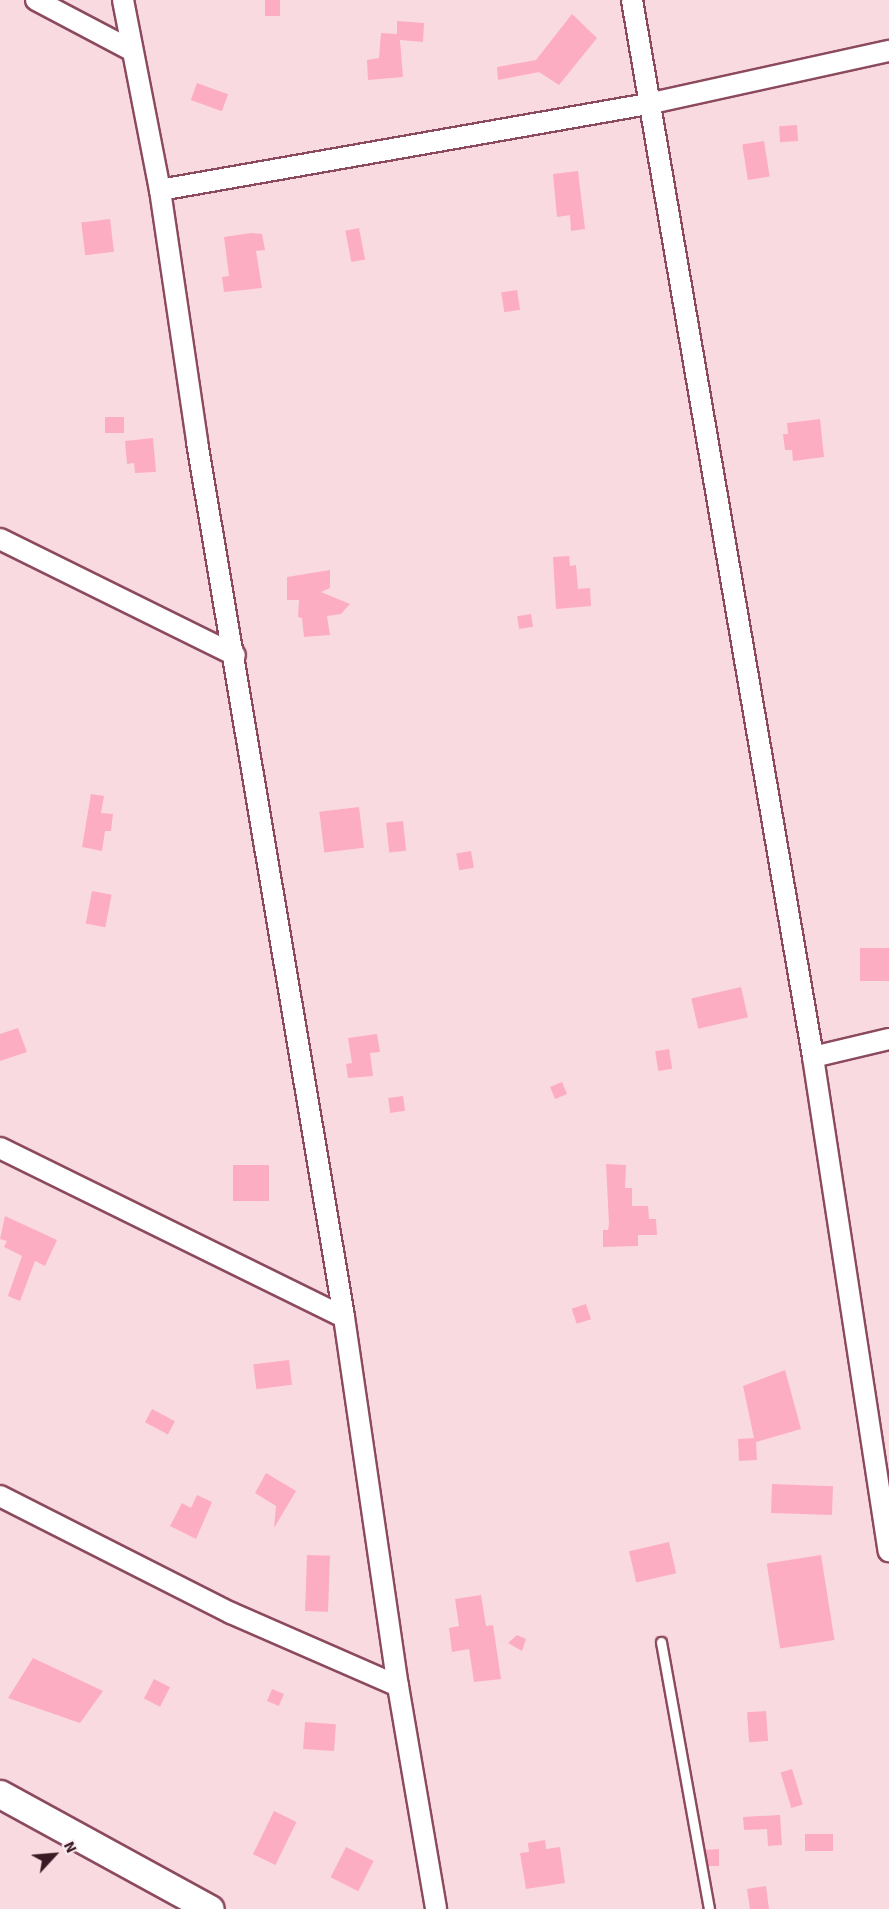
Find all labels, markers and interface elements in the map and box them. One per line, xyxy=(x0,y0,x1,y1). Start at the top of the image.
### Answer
north arrow xyxy=(24,1825,84,1885)
text: N xyxy=(58,1837,82,1857)

